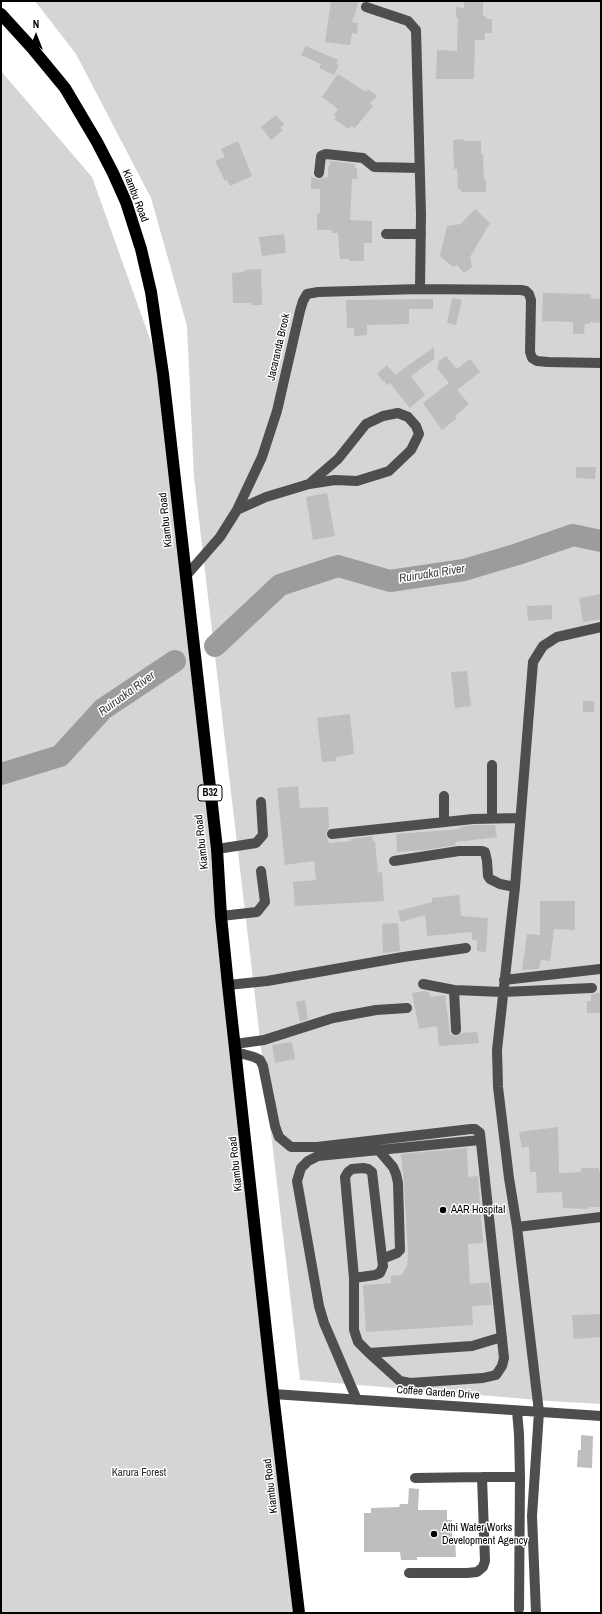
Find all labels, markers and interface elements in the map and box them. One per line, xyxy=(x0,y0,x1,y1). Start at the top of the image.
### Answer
north arrow xyxy=(16,16,56,56)
text: N xyxy=(33,17,39,31)
street label: Kiambu Road xyxy=(119,168,151,224)
street label: Jacaranda Brook xyxy=(265,312,293,382)
street label: Kiambu Road xyxy=(157,492,175,548)
water label: Ruiruaka River xyxy=(398,562,466,586)
water label: Ruiruaka River xyxy=(96,669,158,719)
road number: B32 xyxy=(198,785,222,801)
street label: Kiambu Road xyxy=(193,814,211,870)
street label: Kiambu Road xyxy=(227,1136,245,1192)
place label: AAR Hospital xyxy=(451,1203,505,1217)
marker: AAR Hospital xyxy=(438,1205,448,1215)
street label: Coffee Garden Drive xyxy=(396,1384,480,1402)
street label: Kiambu Road xyxy=(261,1458,281,1514)
park label: Karura Forest xyxy=(112,1466,166,1480)
place label: Athi Water Works Development Agency xyxy=(442,1521,528,1547)
marker: Athi Water Works Development Agency xyxy=(429,1529,439,1539)

